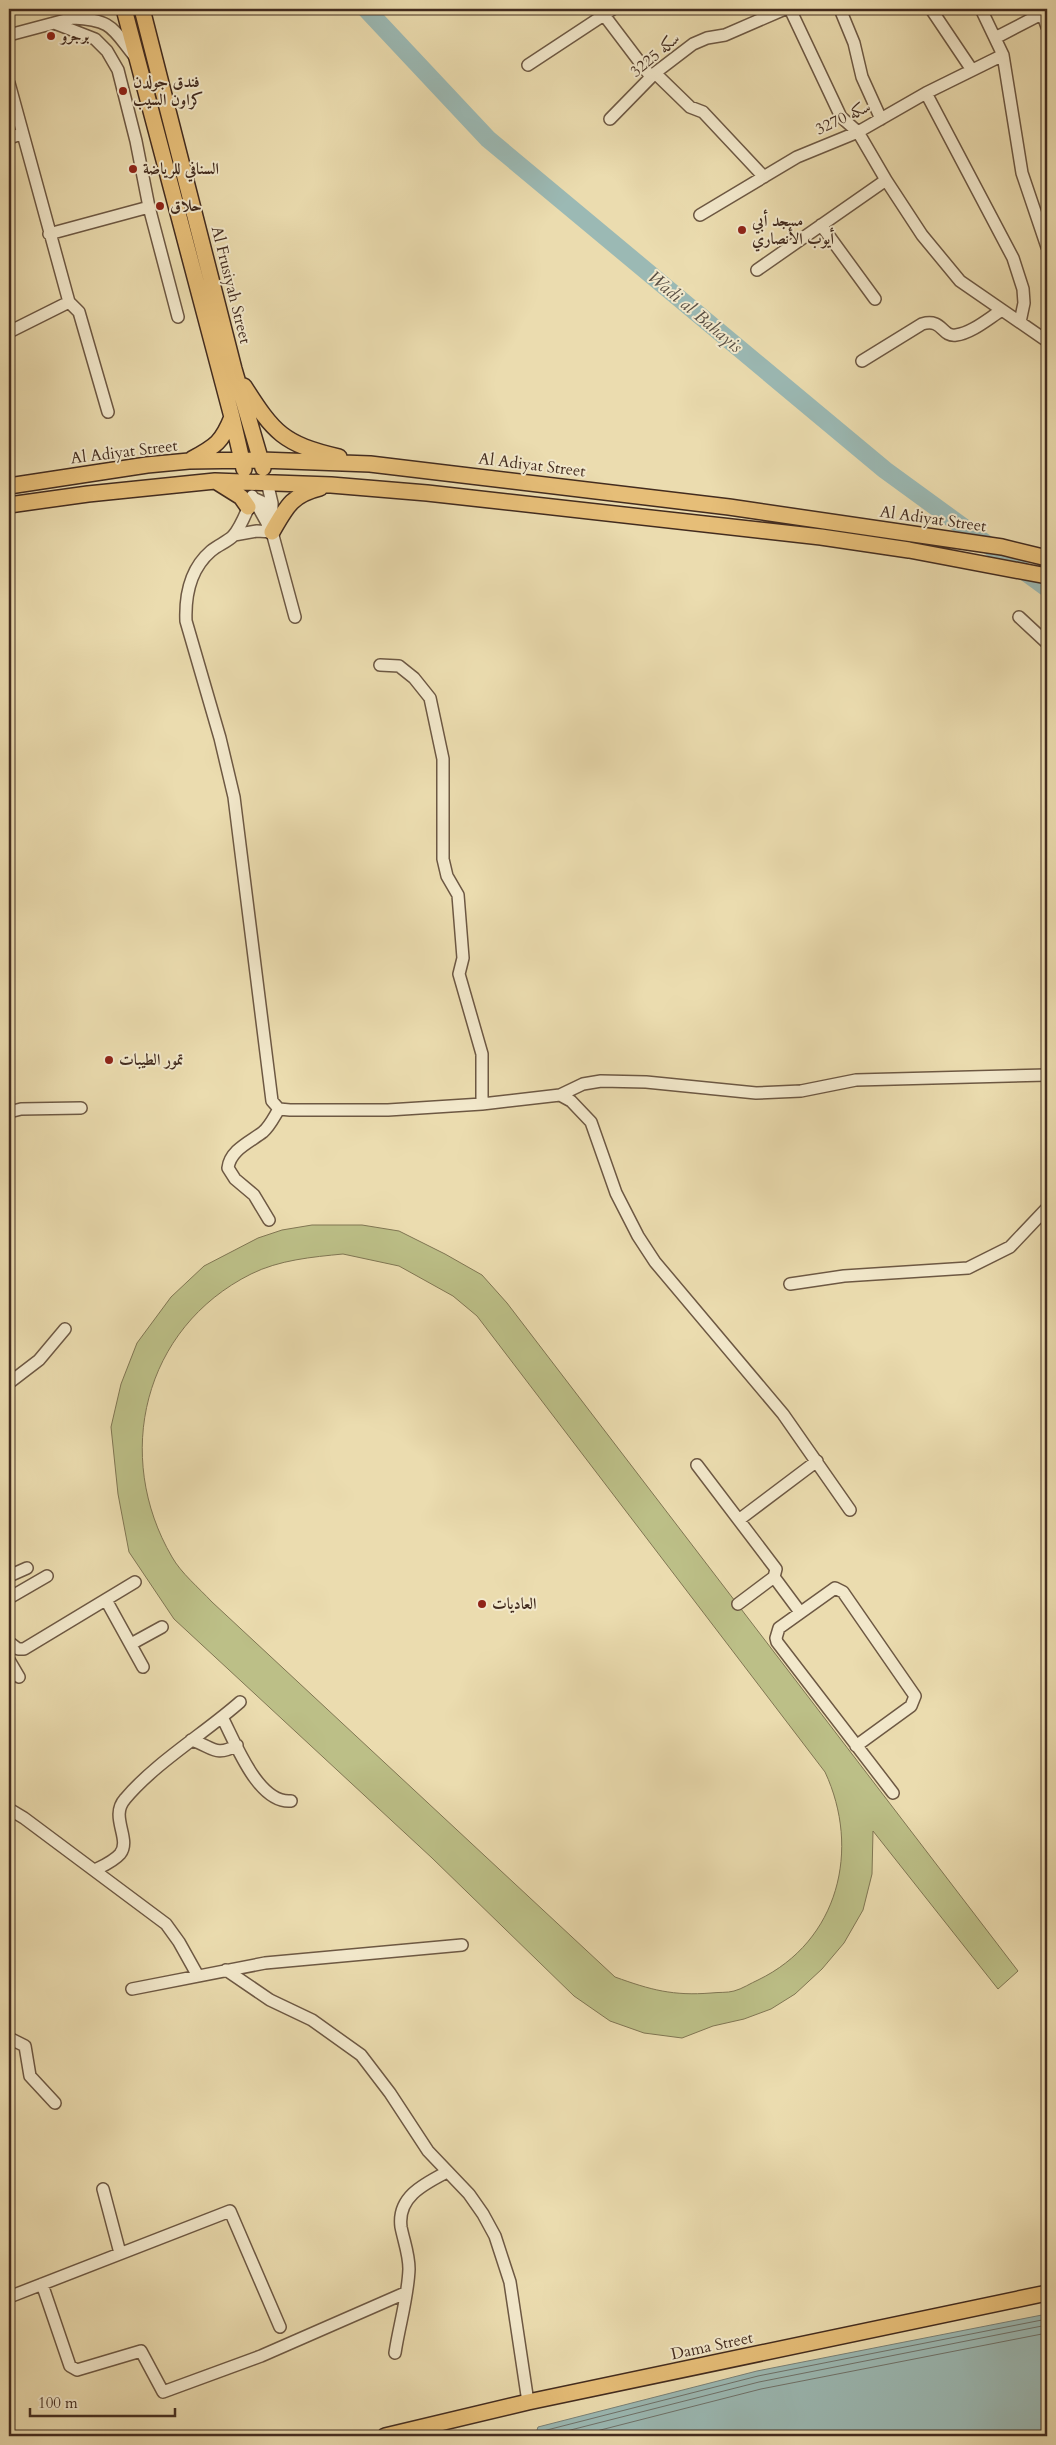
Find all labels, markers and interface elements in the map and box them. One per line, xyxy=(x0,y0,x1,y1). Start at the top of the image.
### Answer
place label: برجرو xyxy=(59,25,89,47)
street label: سكه 3225 xyxy=(625,28,685,82)
marker: برجرو xyxy=(45,30,57,42)
place label: فندق جولدن كراون السيب xyxy=(133,71,203,111)
marker: فندق جولدن كراون السيب xyxy=(117,85,129,97)
street label: سكه 3270 xyxy=(812,96,874,140)
place label: السنافي للرياضة xyxy=(143,158,219,182)
marker: السنافي للرياضة xyxy=(127,163,139,175)
place label: حلاق xyxy=(170,195,202,217)
marker: حلاق xyxy=(154,200,166,212)
place label: مسجد أبي أيوب الأنصاري xyxy=(751,209,834,252)
street label: Al Frusiyah Street xyxy=(206,224,256,346)
marker: مسجد أبي أيوب الأنصاري xyxy=(736,224,748,236)
water label: Wadi al Bahayis xyxy=(642,265,748,359)
street label: Al Adiyat Street xyxy=(69,435,179,469)
street label: Al Adiyat Street xyxy=(477,448,587,482)
street label: Al Adiyat Street xyxy=(878,501,988,537)
place label: تمور الطيبات xyxy=(119,1049,184,1071)
marker: تمور الطيبات xyxy=(103,1054,115,1066)
place label: العاديات xyxy=(492,1593,537,1615)
marker: العاديات xyxy=(476,1598,488,1610)
street label: Dama Street xyxy=(669,2327,755,2365)
scale bar xyxy=(30,2385,175,2417)
text: 100 m xyxy=(38,2393,78,2413)

